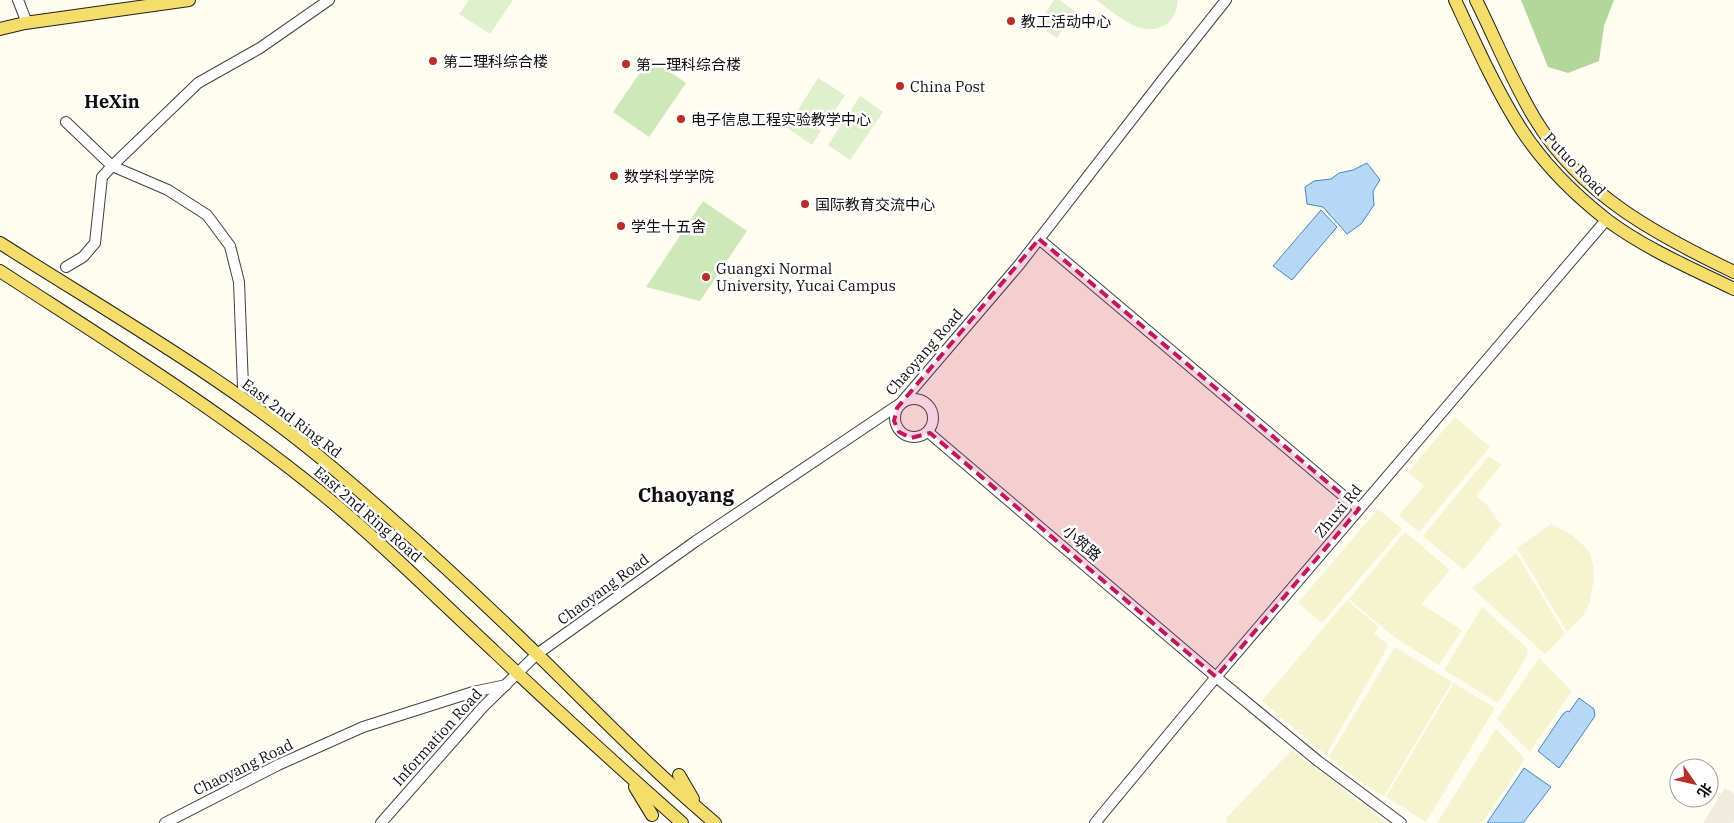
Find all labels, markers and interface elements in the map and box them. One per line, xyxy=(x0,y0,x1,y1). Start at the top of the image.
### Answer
place label: 教工活动中心 xyxy=(1021,12,1111,31)
marker: 教工活动中心 xyxy=(1005,15,1017,27)
place label: 第二理科综合楼 xyxy=(443,52,548,71)
marker: 第二理科综合楼 xyxy=(427,55,439,67)
place label: 第一理科综合楼 xyxy=(636,55,741,74)
marker: 第一理科综合楼 xyxy=(620,58,632,70)
place label: China Post xyxy=(910,77,985,96)
marker: China Post xyxy=(894,80,906,92)
district label: HeXin xyxy=(84,90,140,113)
place label: 电子信息工程实验教学中心 xyxy=(691,110,871,129)
marker: 电子信息工程实验教学中心 xyxy=(675,113,687,125)
street label: Putuo Road xyxy=(1540,128,1610,200)
place label: 数学科学学院 xyxy=(624,167,714,186)
marker: 数学科学学院 xyxy=(608,170,620,182)
place label: 国际教育交流中心 xyxy=(815,195,935,214)
marker: 国际教育交流中心 xyxy=(799,198,811,210)
place label: 学生十五舍 xyxy=(631,217,706,236)
marker: 学生十五舍 xyxy=(615,220,627,232)
place label: Guangxi Normal University, Yucai Campus xyxy=(716,259,896,295)
marker: Guangxi Normal University, Yucai Campus xyxy=(700,271,712,283)
street label: Chaoyang Road xyxy=(881,305,967,399)
street label: East 2nd Ring Rd xyxy=(238,374,346,462)
street label: East 2nd Ring Road xyxy=(310,462,426,566)
street label: Zhuxi Rd xyxy=(1310,480,1366,542)
district label: Chaoyang xyxy=(638,481,735,508)
street label: 小筑路 xyxy=(1059,521,1105,565)
street label: Chaoyang Road xyxy=(553,549,653,629)
street label: Information Road xyxy=(388,684,486,790)
street label: Chaoyang Road xyxy=(190,735,296,799)
north arrow xyxy=(1669,758,1719,808)
text: 北 xyxy=(1693,779,1716,801)

